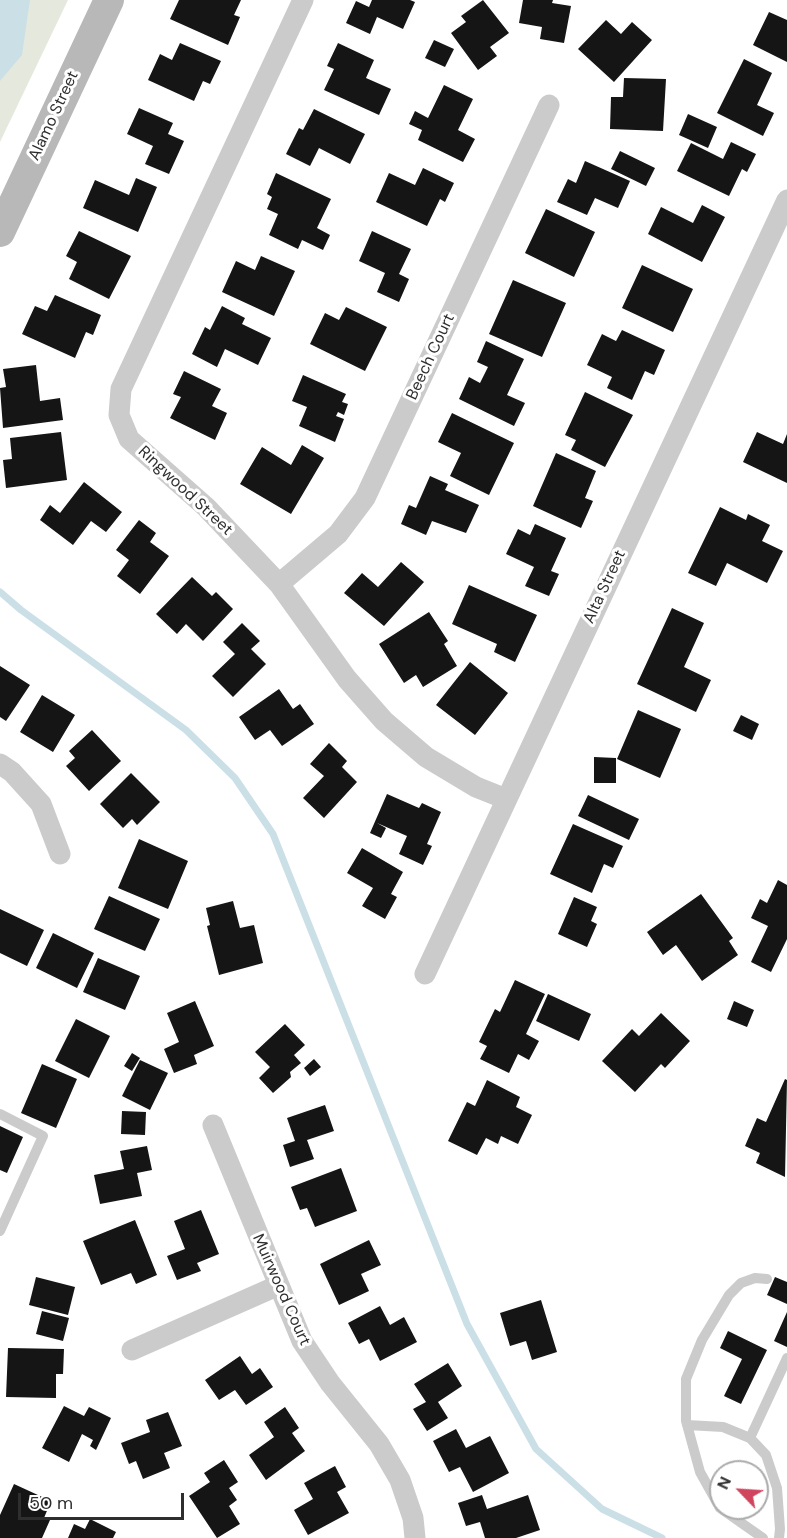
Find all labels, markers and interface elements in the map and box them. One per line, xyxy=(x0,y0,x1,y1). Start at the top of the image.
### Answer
street label: Alamo Street xyxy=(25,68,83,164)
street label: Beech Court xyxy=(403,311,459,403)
street label: Ringwood Street xyxy=(134,442,236,540)
street label: Alta Street xyxy=(580,547,630,627)
street label: Muirwood Court xyxy=(248,1231,314,1349)
north arrow xyxy=(709,1460,769,1520)
text: N xyxy=(712,1473,736,1493)
scale bar xyxy=(21,1481,188,1519)
text: 50 m xyxy=(29,1491,73,1515)

